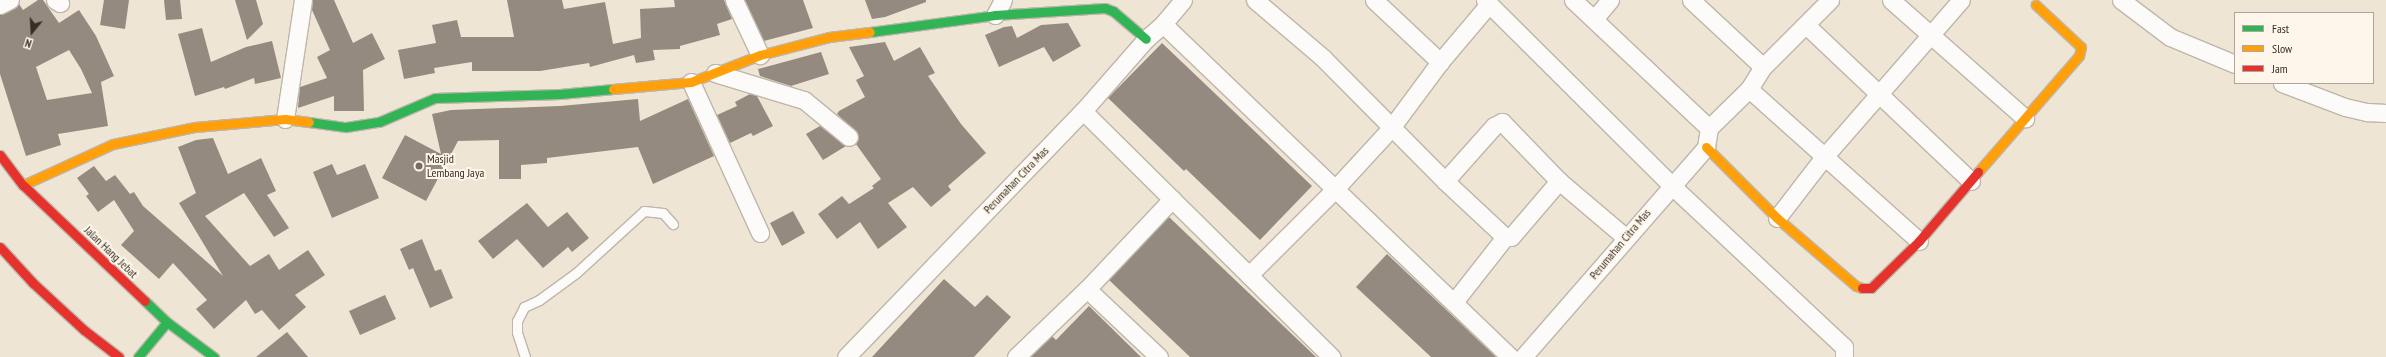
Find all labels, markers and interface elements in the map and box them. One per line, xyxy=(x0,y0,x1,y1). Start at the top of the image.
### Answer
north arrow xyxy=(12,12,52,52)
legend xyxy=(2234,12,2374,84)
text: Fast xyxy=(2272,21,2289,36)
text: N xyxy=(23,36,33,51)
text: Slow xyxy=(2272,41,2292,56)
text: Jam xyxy=(2272,61,2288,76)
street label: Perumahan Citra Mas xyxy=(980,144,1052,216)
place label: Masjid Lembang Jaya xyxy=(427,152,484,180)
marker: Masjid Lembang Jaya xyxy=(414,161,424,171)
street label: Perumahan Citra Mas xyxy=(1586,206,1654,282)
street label: Jalan Hang Jebat xyxy=(81,223,141,281)

